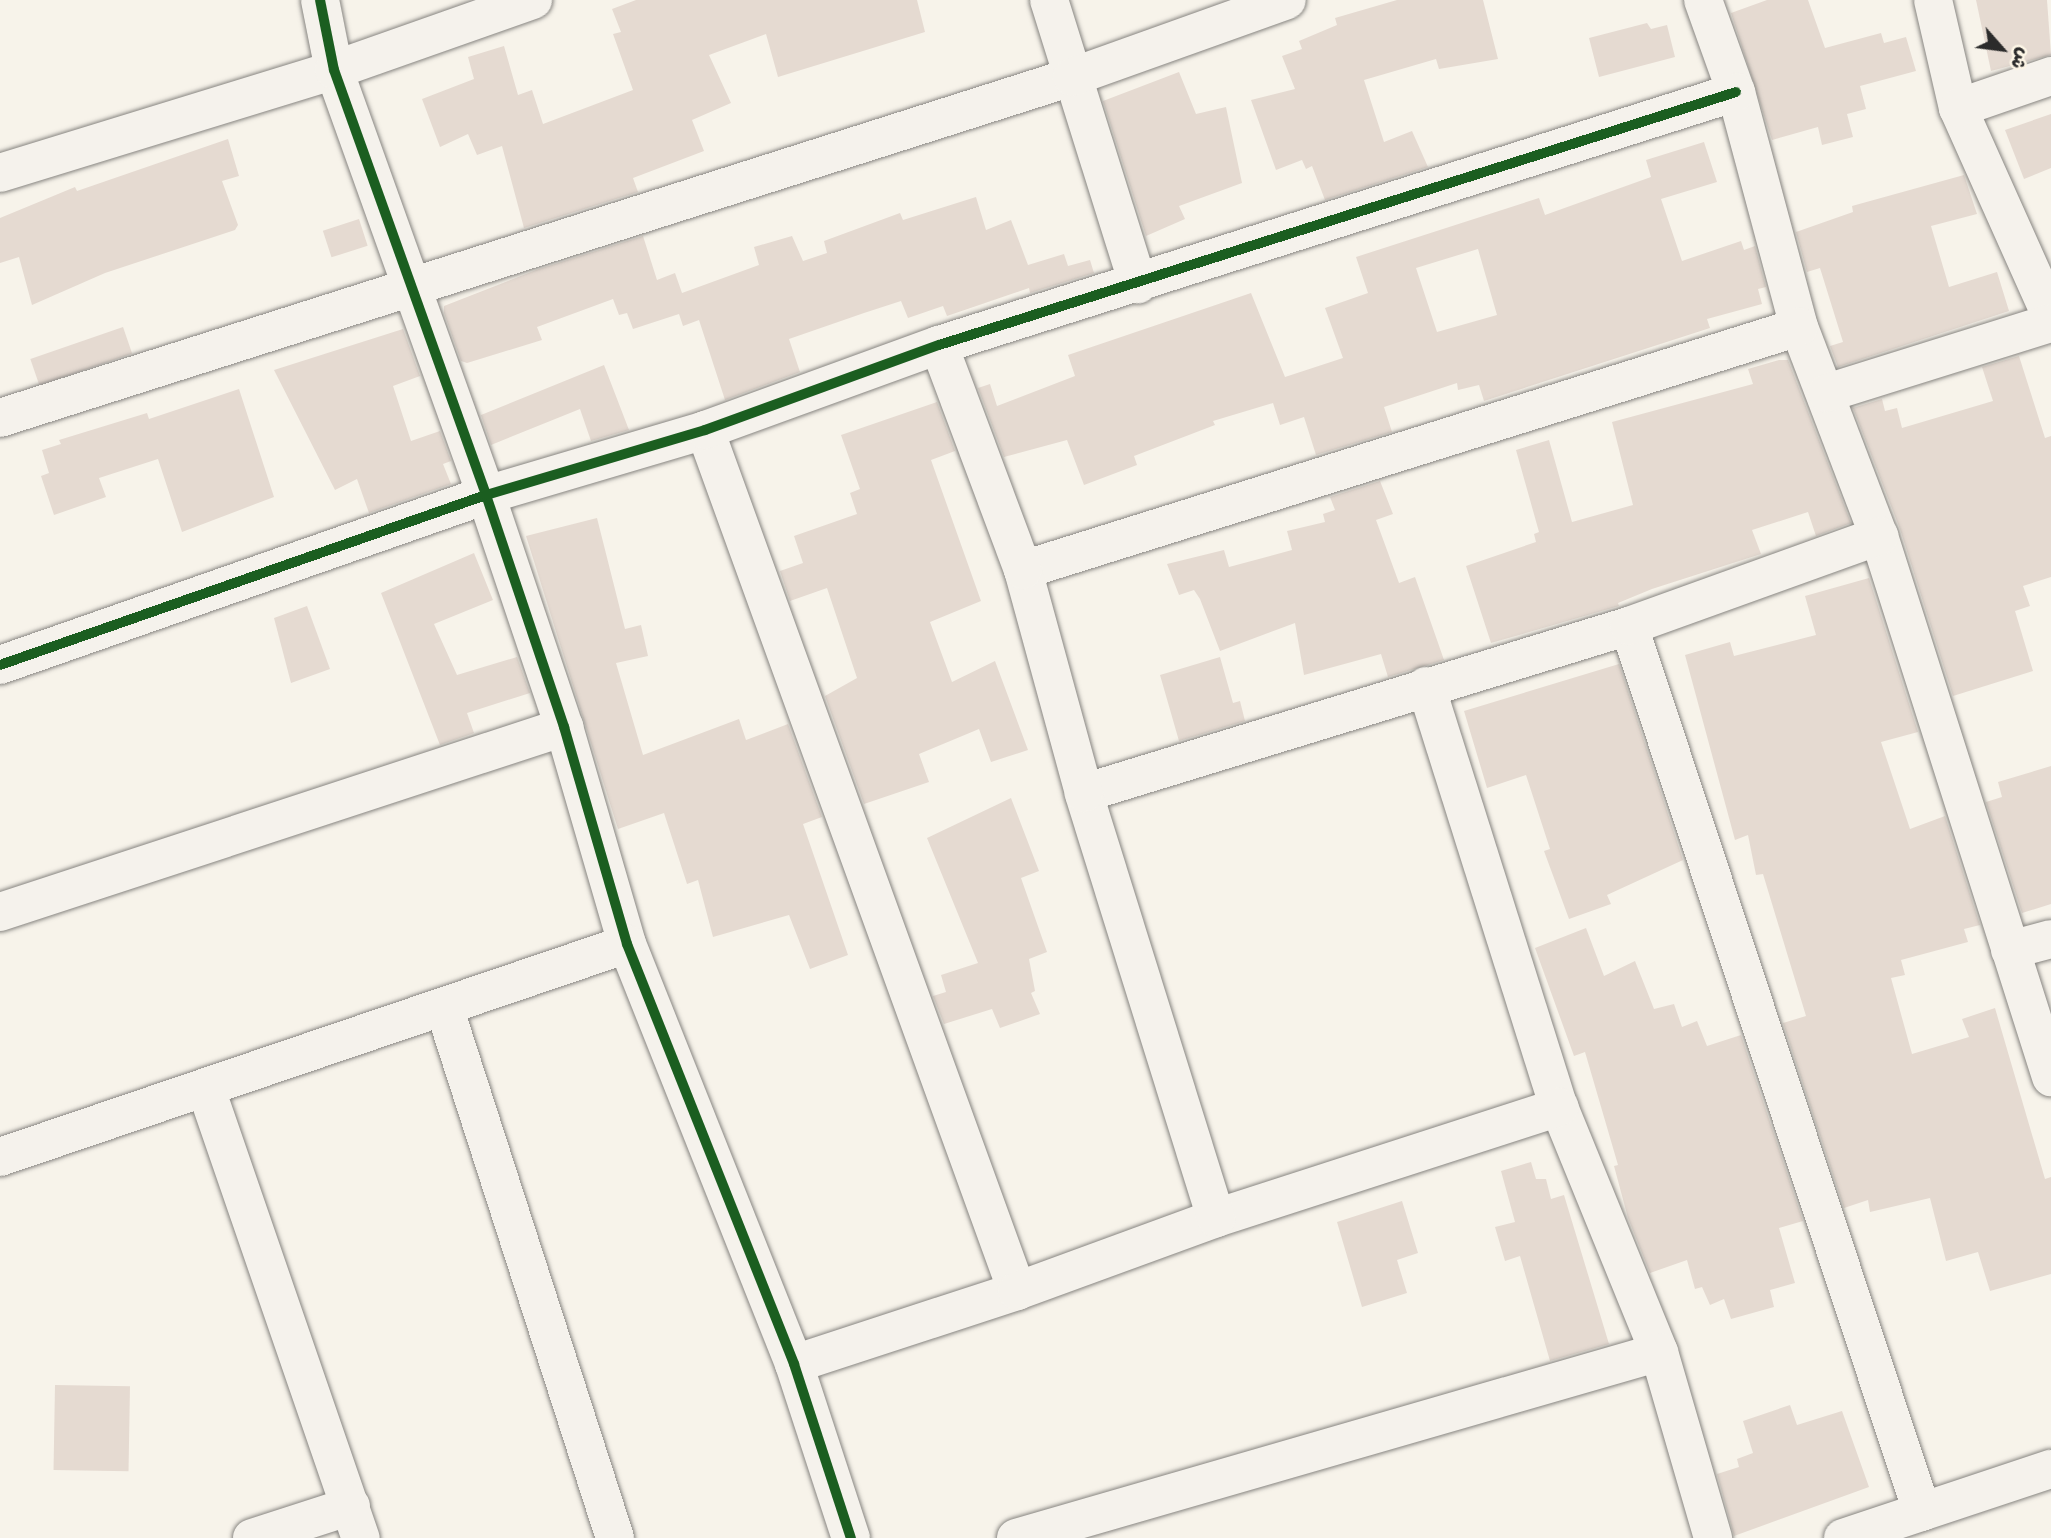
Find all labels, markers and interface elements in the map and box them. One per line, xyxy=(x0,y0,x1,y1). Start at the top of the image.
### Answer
north arrow xyxy=(1967,14,2037,84)
text: ش xyxy=(2005,44,2036,74)

